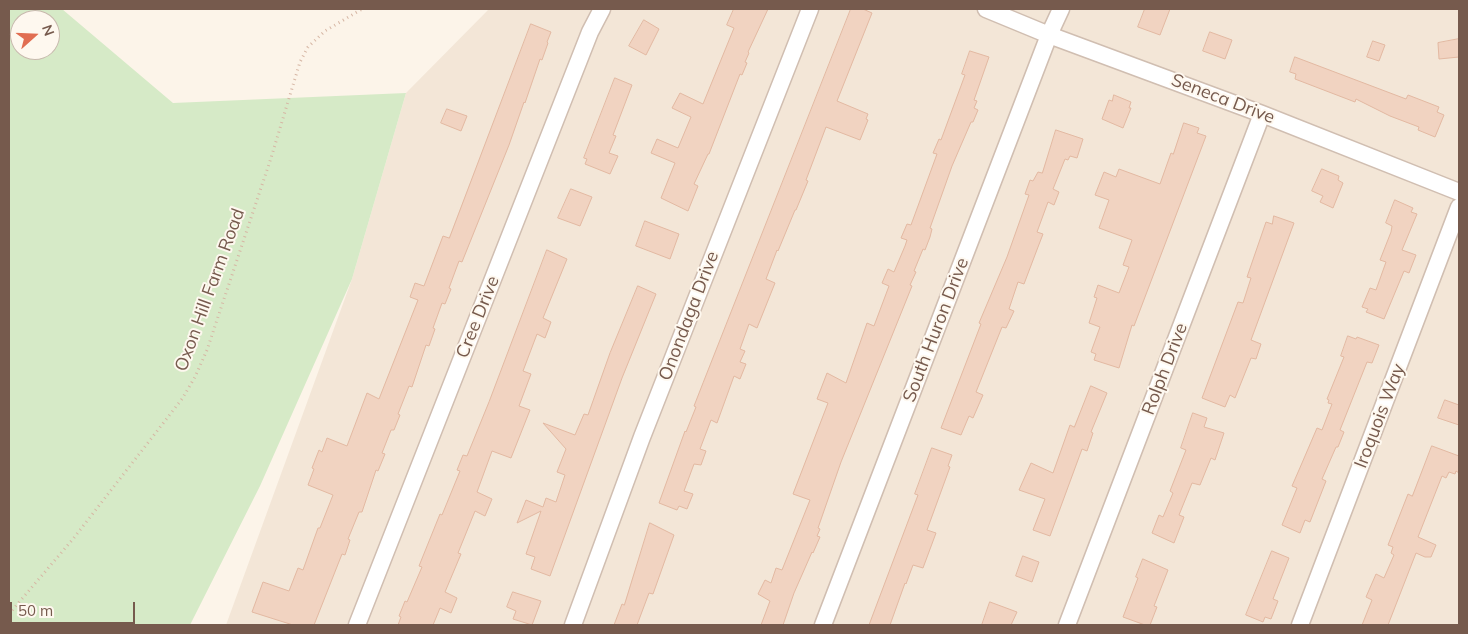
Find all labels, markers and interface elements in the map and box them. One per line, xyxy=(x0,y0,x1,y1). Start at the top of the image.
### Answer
north arrow xyxy=(10,10,60,60)
text: N xyxy=(38,22,58,38)
street label: Seneca Drive xyxy=(1168,69,1278,129)
street label: Oxon Hill Farm Road xyxy=(170,206,250,374)
street label: Onondaga Drive xyxy=(654,248,724,384)
street label: South Huron Drive xyxy=(898,255,974,405)
street label: Cree Drive xyxy=(452,273,504,361)
street label: Rolph Drive xyxy=(1138,320,1192,418)
street label: Iroquois Way xyxy=(1350,361,1410,471)
scale bar xyxy=(12,592,138,624)
text: 50 m xyxy=(18,601,53,620)

